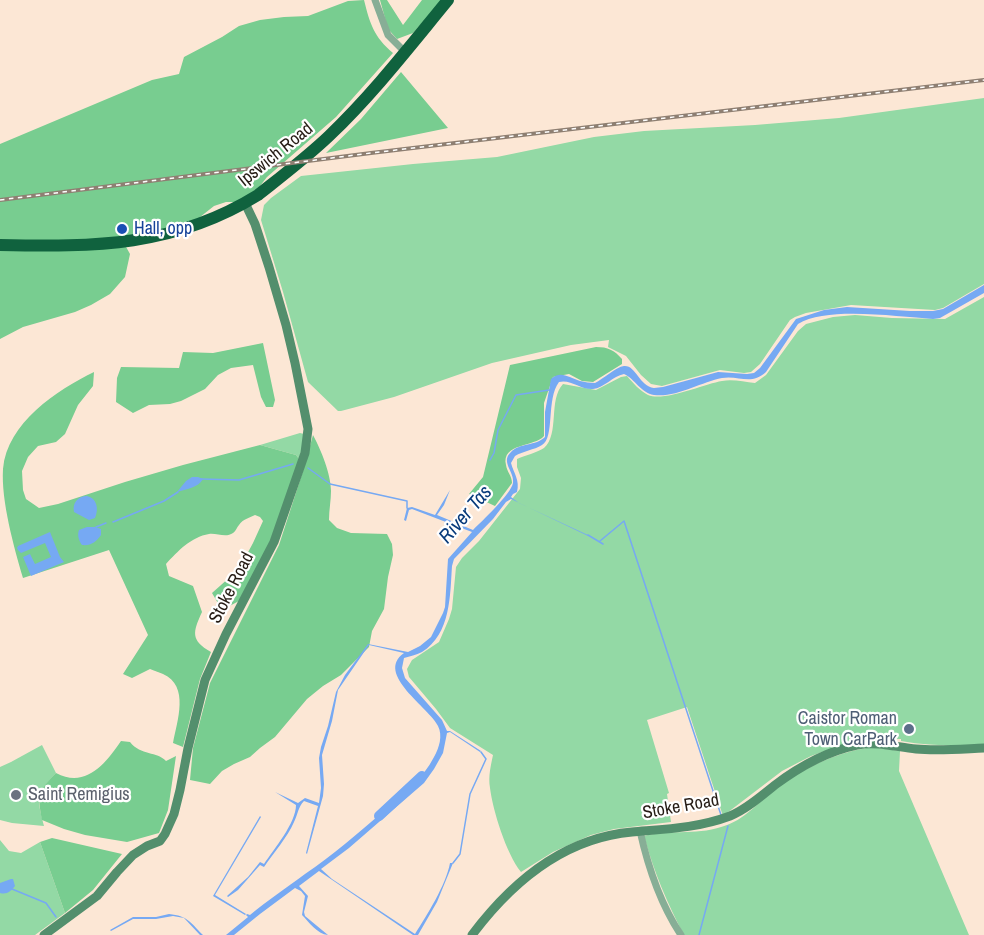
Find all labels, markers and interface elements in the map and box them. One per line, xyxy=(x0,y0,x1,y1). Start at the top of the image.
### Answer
street label: Ipswich Road xyxy=(234,118,318,192)
place label: Hall, opp xyxy=(134,218,192,240)
marker: Hall, opp xyxy=(115,222,129,236)
water label: River Tas xyxy=(434,481,498,549)
street label: Stoke Road xyxy=(205,549,259,627)
place label: Caistor Roman Town CarPark xyxy=(798,708,897,750)
marker: Caistor Roman Town CarPark xyxy=(902,722,916,736)
place label: Saint Remigius xyxy=(28,784,130,806)
marker: Saint Remigius xyxy=(9,788,23,802)
street label: Stoke Road xyxy=(641,790,721,824)

